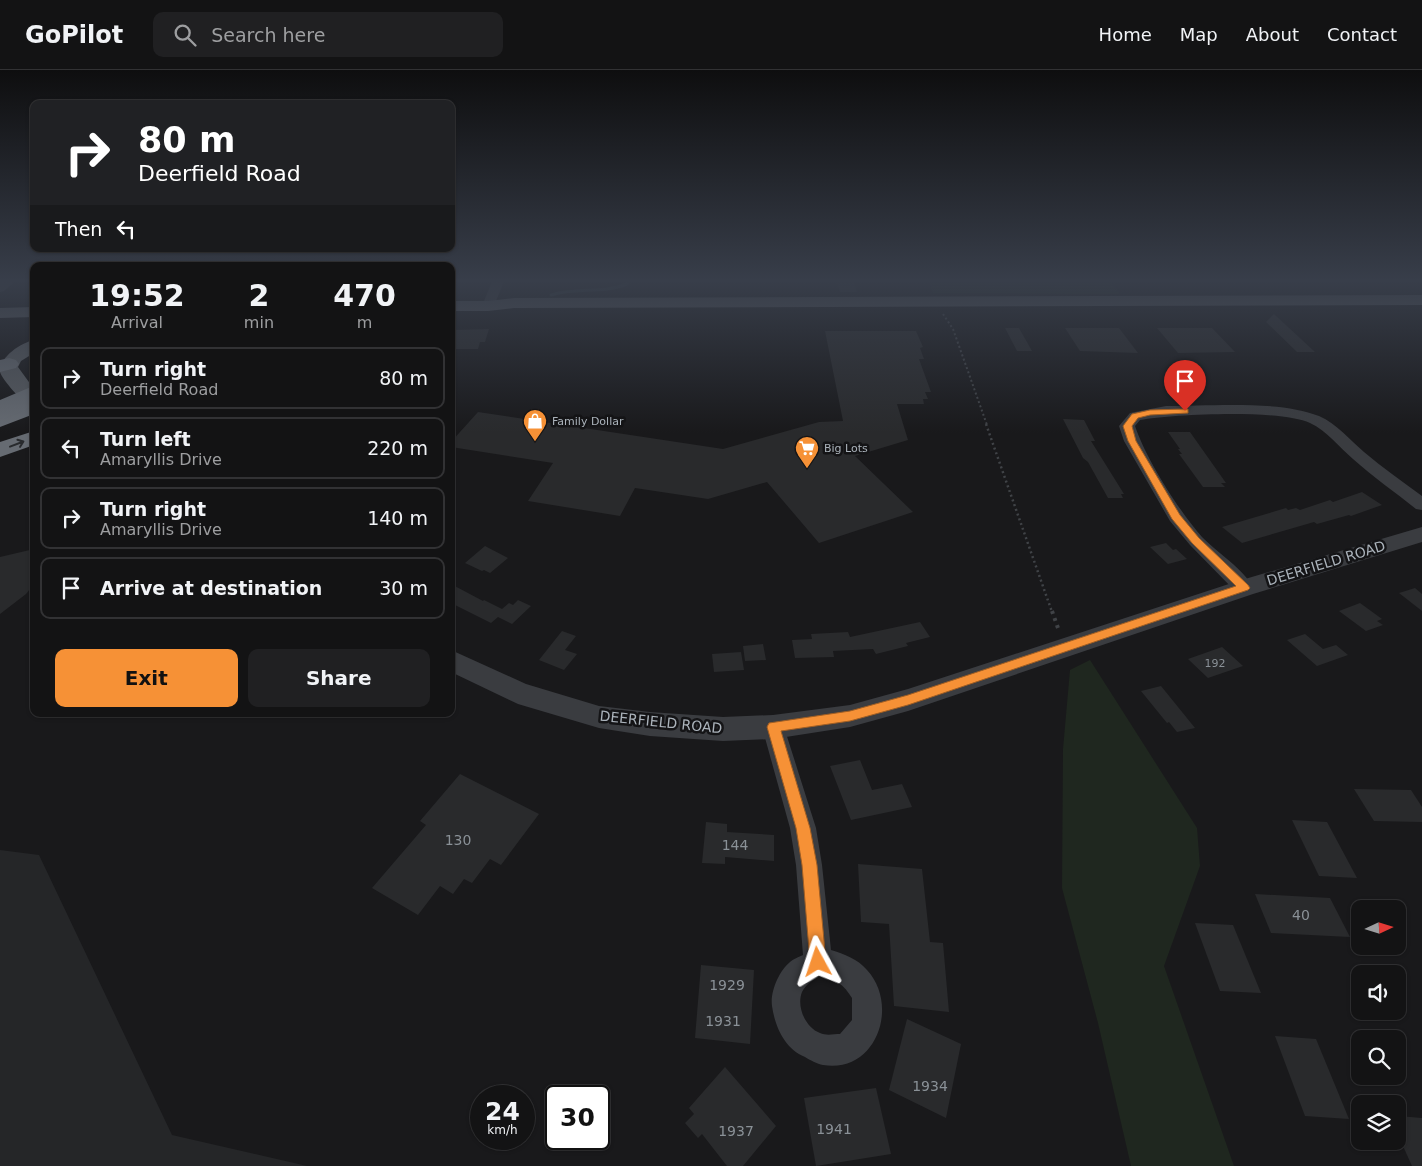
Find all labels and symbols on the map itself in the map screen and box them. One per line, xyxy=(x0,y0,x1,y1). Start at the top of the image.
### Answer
pin xyxy=(1164,360,1206,411)
shop icon: Family Dollar xyxy=(522,408,548,442)
place label: Family Dollar xyxy=(552,415,624,428)
supermarket icon: Big Lots xyxy=(794,435,820,469)
one-way arrow xyxy=(9,439,24,448)
place label: Big Lots xyxy=(824,442,868,455)
street label: DEERFIELD ROAD xyxy=(1265,537,1387,589)
house number: 192 xyxy=(1205,657,1226,670)
street label: DEERFIELD ROAD xyxy=(599,708,723,736)
house number: 130 xyxy=(445,832,471,848)
house number: 144 xyxy=(722,837,748,853)
north arrow xyxy=(1351,900,1406,955)
house number: 40 xyxy=(1292,907,1310,923)
position arrow xyxy=(791,935,843,987)
house number: 1929 xyxy=(709,977,745,993)
house number: 1931 xyxy=(705,1013,741,1029)
house number: 1934 xyxy=(912,1078,948,1094)
speed limit sign: 30 xyxy=(545,1085,610,1150)
house number: 1941 xyxy=(816,1121,852,1137)
house number: 1937 xyxy=(718,1123,754,1139)

